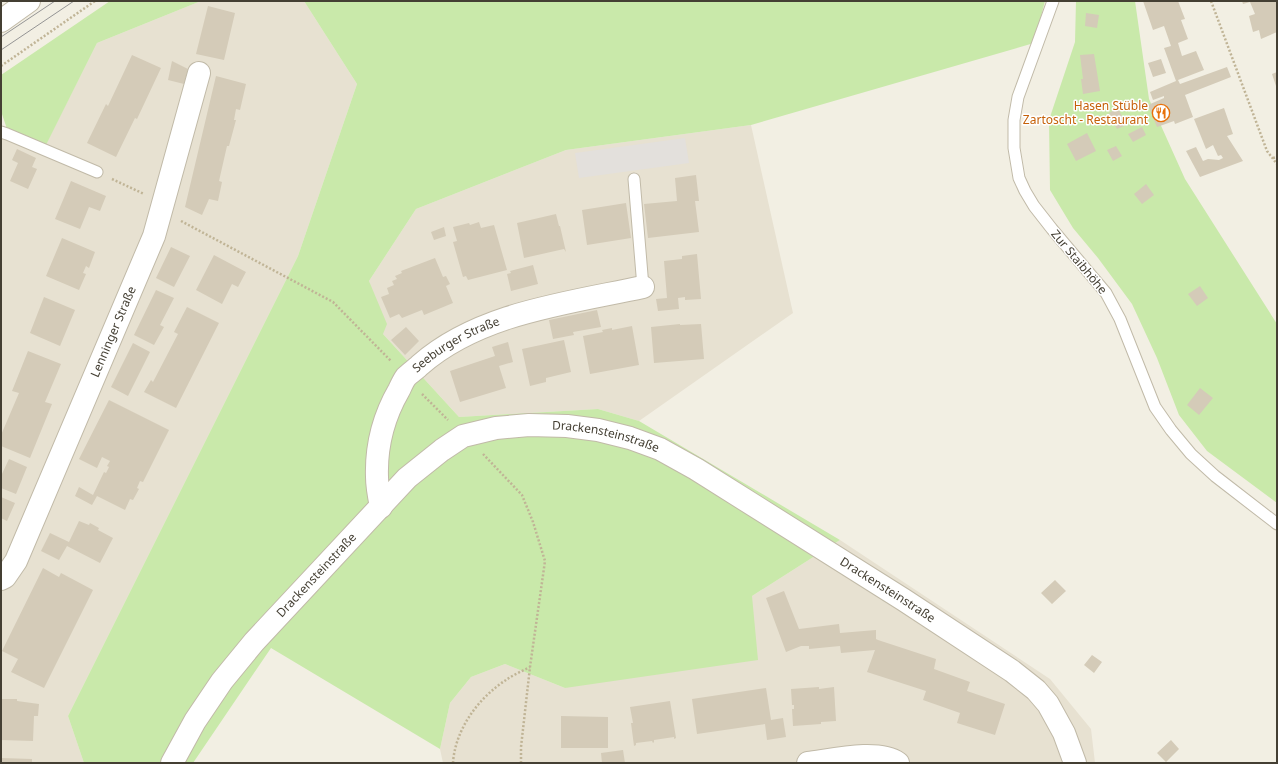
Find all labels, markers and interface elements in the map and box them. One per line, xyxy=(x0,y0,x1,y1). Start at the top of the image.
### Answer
place label: Hasen Stüble Zartoscht - Restaurant xyxy=(1023,97,1149,128)
restaurant icon: Hasen Stüble Zartoscht - Restaurant xyxy=(1151,103,1171,123)
street label: Zur Staibhöhe xyxy=(1047,226,1112,298)
street label: Lenninger Straße xyxy=(86,283,140,380)
street label: Seeburger Straße xyxy=(408,312,502,376)
street label: Drackensteinstraße xyxy=(552,417,662,456)
street label: Drackensteinstraße xyxy=(272,529,360,621)
street label: Drackensteinstraße xyxy=(837,553,939,626)

